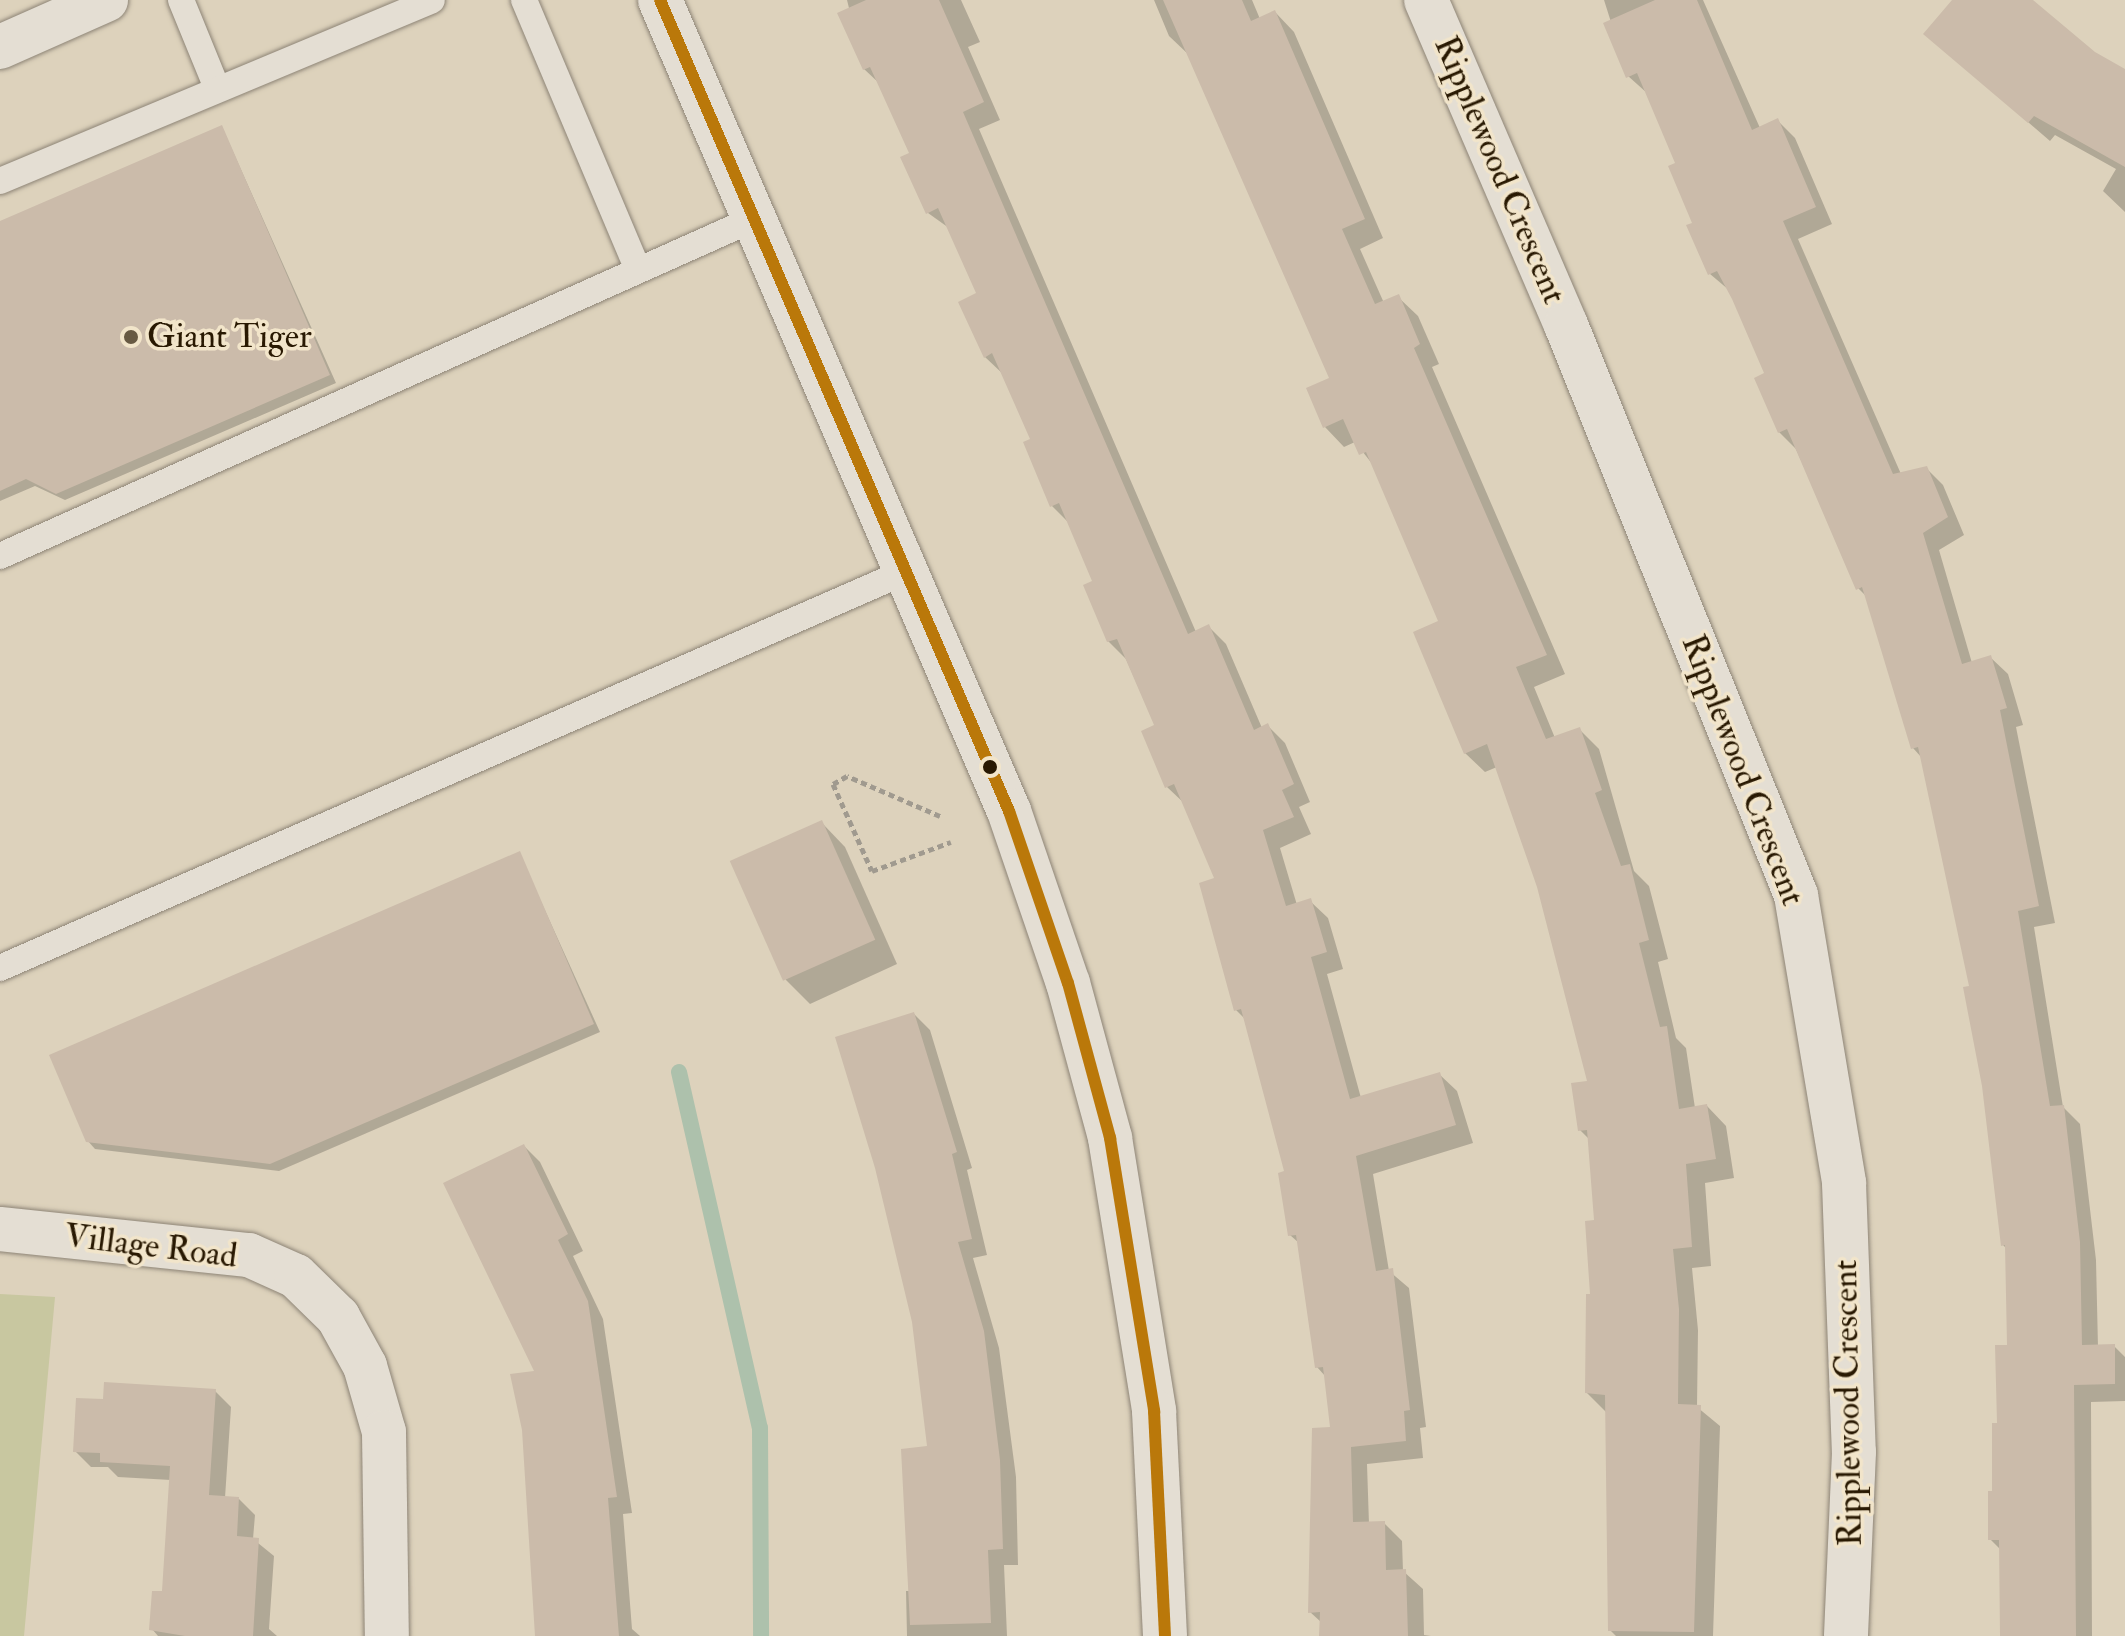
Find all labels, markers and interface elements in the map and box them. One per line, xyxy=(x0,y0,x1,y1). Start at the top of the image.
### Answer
street label: Ripplewood Crescent xyxy=(1425,30,1575,310)
place label: Giant Tiger xyxy=(147,317,312,357)
marker: Giant Tiger xyxy=(122,328,140,346)
street label: Ripplewood Crescent xyxy=(1673,629,1813,911)
unlabelled marker xyxy=(982,759,998,775)
street label: Village Road xyxy=(62,1215,240,1277)
street label: Ripplewood Crescent xyxy=(1825,1259,1871,1547)

